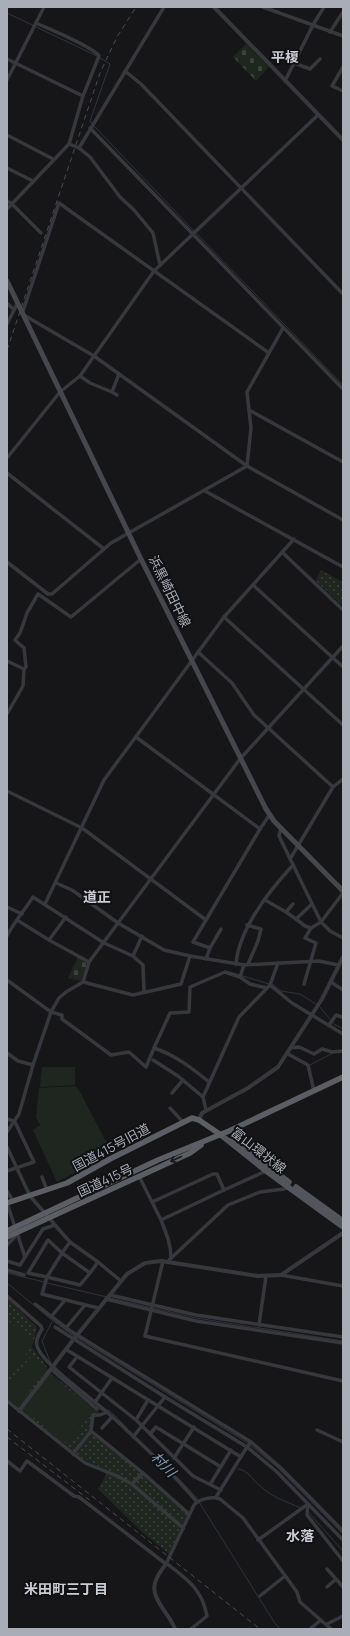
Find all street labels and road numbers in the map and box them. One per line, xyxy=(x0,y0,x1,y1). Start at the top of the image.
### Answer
street label: 浜黒崎田中線 xyxy=(145,552,195,630)
street label: 国道415号旧道 xyxy=(69,1119,153,1175)
street label: 富山環状線 xyxy=(228,1123,290,1177)
street label: 国道415号 xyxy=(74,1159,136,1201)

